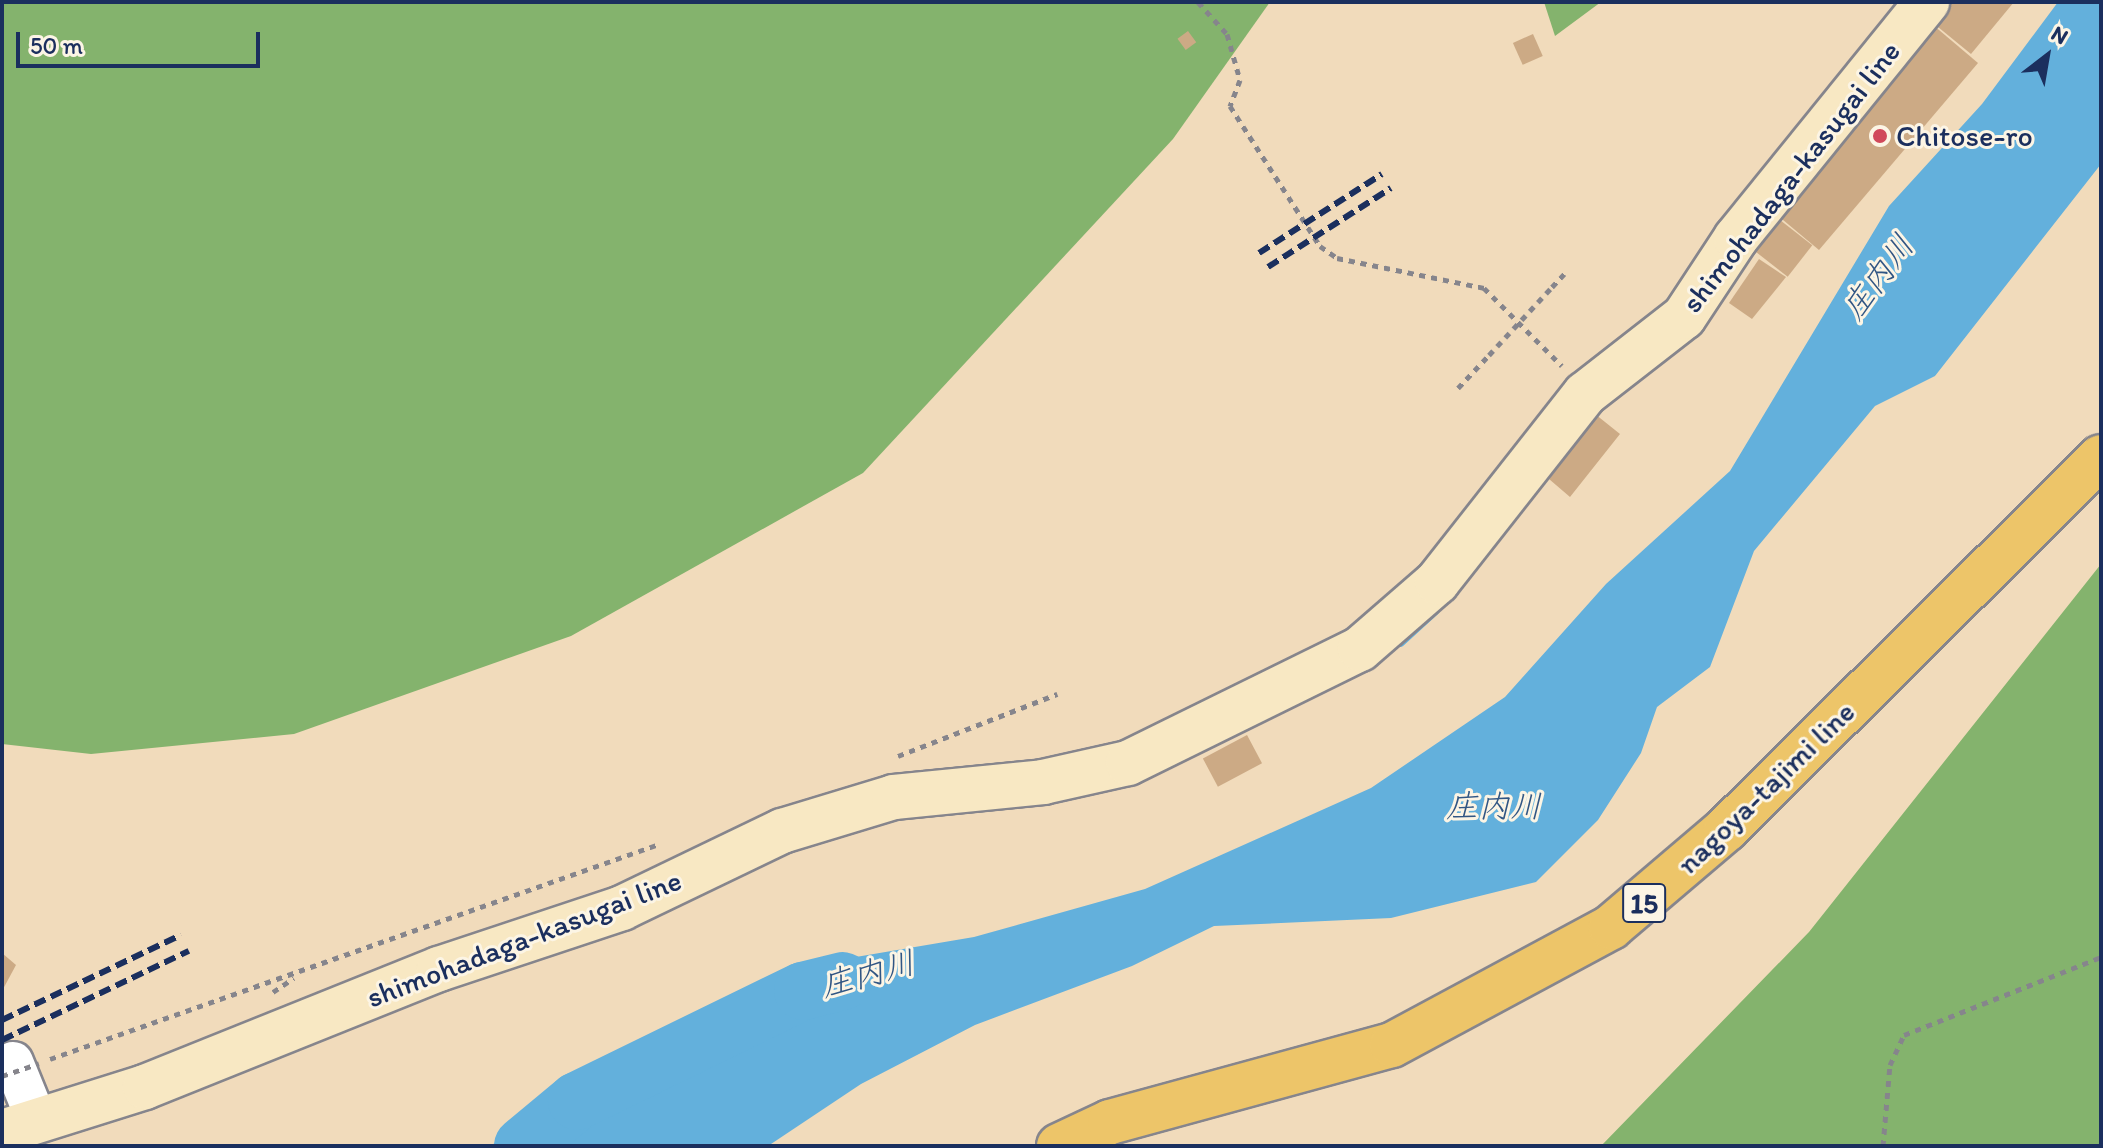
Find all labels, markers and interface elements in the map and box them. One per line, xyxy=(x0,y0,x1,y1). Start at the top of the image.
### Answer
scale bar xyxy=(20,16,264,66)
north arrow xyxy=(2007,16,2087,96)
text: N xyxy=(2046,20,2073,50)
text: 50 m xyxy=(30,31,83,60)
street label: shimohadaga-kasugai line xyxy=(1674,34,1908,320)
place label: Chitose-ro xyxy=(1896,118,2033,154)
marker: Chitose-ro xyxy=(1871,127,1889,145)
water label: 庄内川 xyxy=(1834,227,1922,327)
street label: nagoya-tajimi line xyxy=(1670,694,1862,882)
water label: 庄内川 xyxy=(1446,787,1542,825)
street label: shimohadaga-kasugai line xyxy=(361,862,687,1016)
road number: 15 xyxy=(1622,879,1666,927)
water label: 庄内川 xyxy=(817,943,919,1005)

